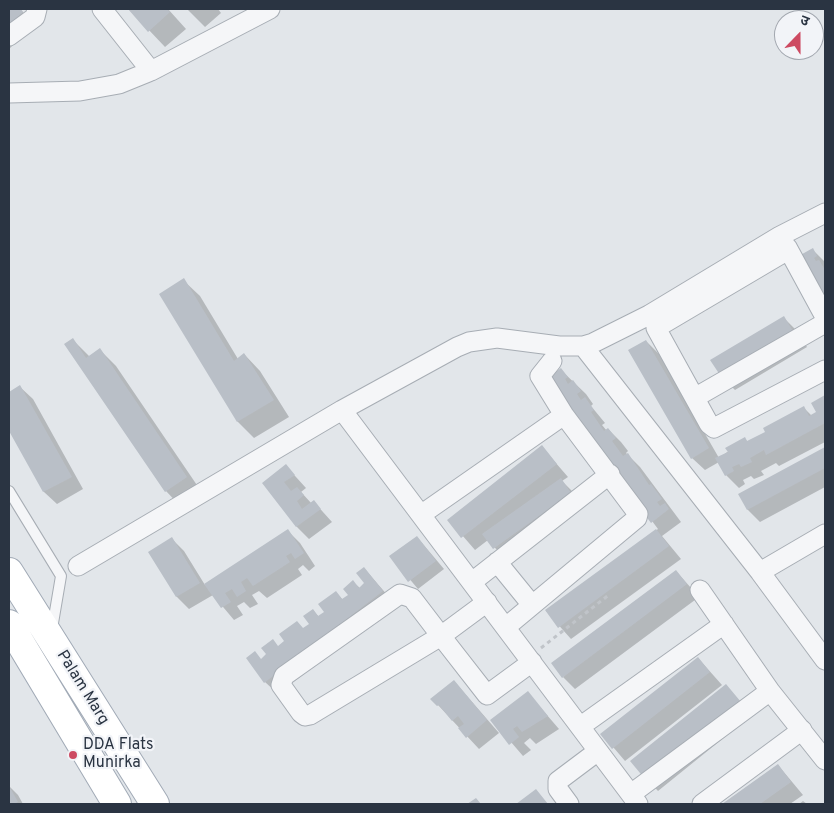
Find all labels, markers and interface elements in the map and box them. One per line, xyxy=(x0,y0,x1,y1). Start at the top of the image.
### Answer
north arrow xyxy=(774,10,824,60)
text: उ xyxy=(797,12,811,31)
street label: Palam Marg xyxy=(52,647,112,729)
place label: DDA Flats Munirka xyxy=(83,736,153,774)
marker: DDA Flats Munirka xyxy=(67,749,79,761)

